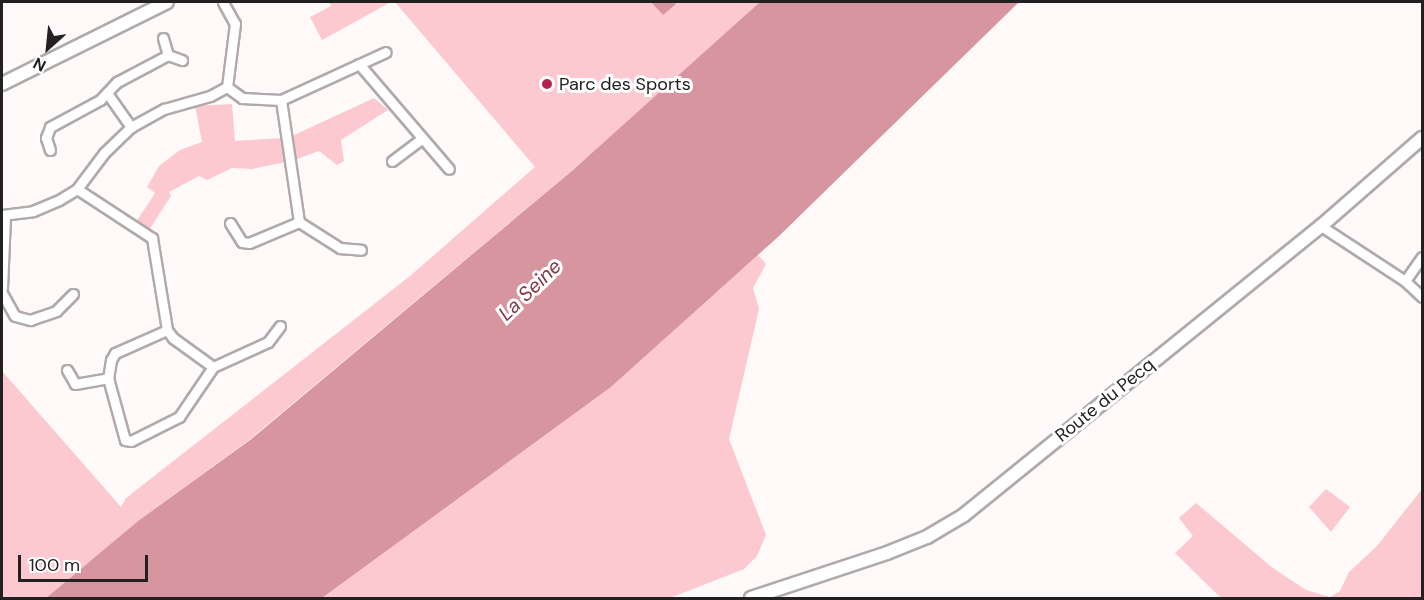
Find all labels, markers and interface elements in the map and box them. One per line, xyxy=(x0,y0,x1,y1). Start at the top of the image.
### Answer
north arrow xyxy=(18,18,78,78)
text: N xyxy=(30,52,50,76)
place label: Parc des Sports xyxy=(559,73,691,95)
marker: Parc des Sports xyxy=(540,77,554,91)
water label: La Seine xyxy=(494,254,566,326)
street label: Route du Pecq xyxy=(1051,354,1159,446)
scale bar xyxy=(21,543,152,581)
text: 100 m xyxy=(29,553,80,577)

